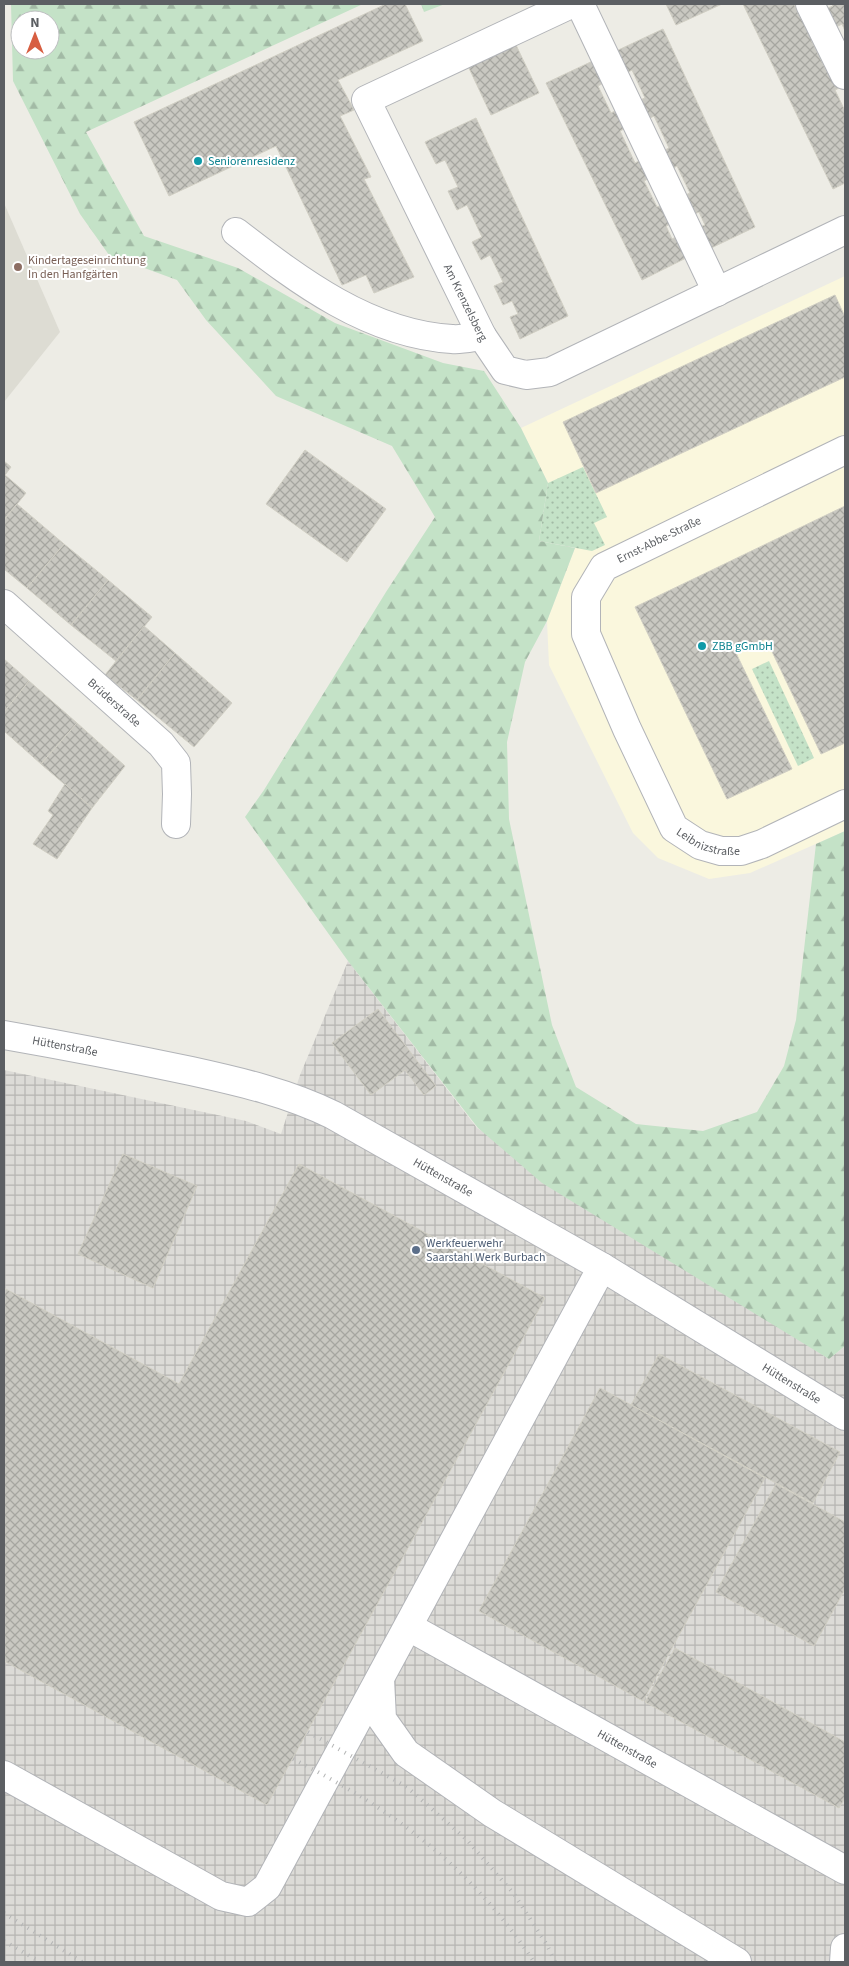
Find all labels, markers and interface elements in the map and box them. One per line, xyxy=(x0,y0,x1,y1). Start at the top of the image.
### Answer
north arrow xyxy=(10,10,60,60)
text: N xyxy=(30,13,40,33)
place label: Seniorenresidenz xyxy=(208,153,295,170)
marker: Seniorenresidenz xyxy=(192,155,204,167)
place label: Kindertageseinrichtung In den Hanfgärten xyxy=(28,252,146,283)
marker: Kindertageseinrichtung In den Hanfgärten xyxy=(12,261,24,273)
street label: Am Krenzelsberg xyxy=(439,261,492,345)
street label: Ernst-Abbe-Straße xyxy=(614,512,704,568)
place label: ZBB gGmbH xyxy=(712,638,773,655)
marker: ZBB gGmbH xyxy=(696,640,708,652)
street label: Brüderstraße xyxy=(84,674,145,731)
street label: Leibnizstraße xyxy=(673,823,740,860)
street label: Hüttenstraße xyxy=(31,1032,99,1061)
street label: Hüttenstraße xyxy=(410,1154,476,1201)
place label: Werkfeuerwehr Saarstahl Werk Burbach xyxy=(426,1235,545,1266)
marker: Werkfeuerwehr Saarstahl Werk Burbach xyxy=(410,1244,422,1256)
street label: Hüttenstraße xyxy=(759,1359,824,1408)
street label: Hüttenstraße xyxy=(594,1725,661,1772)

